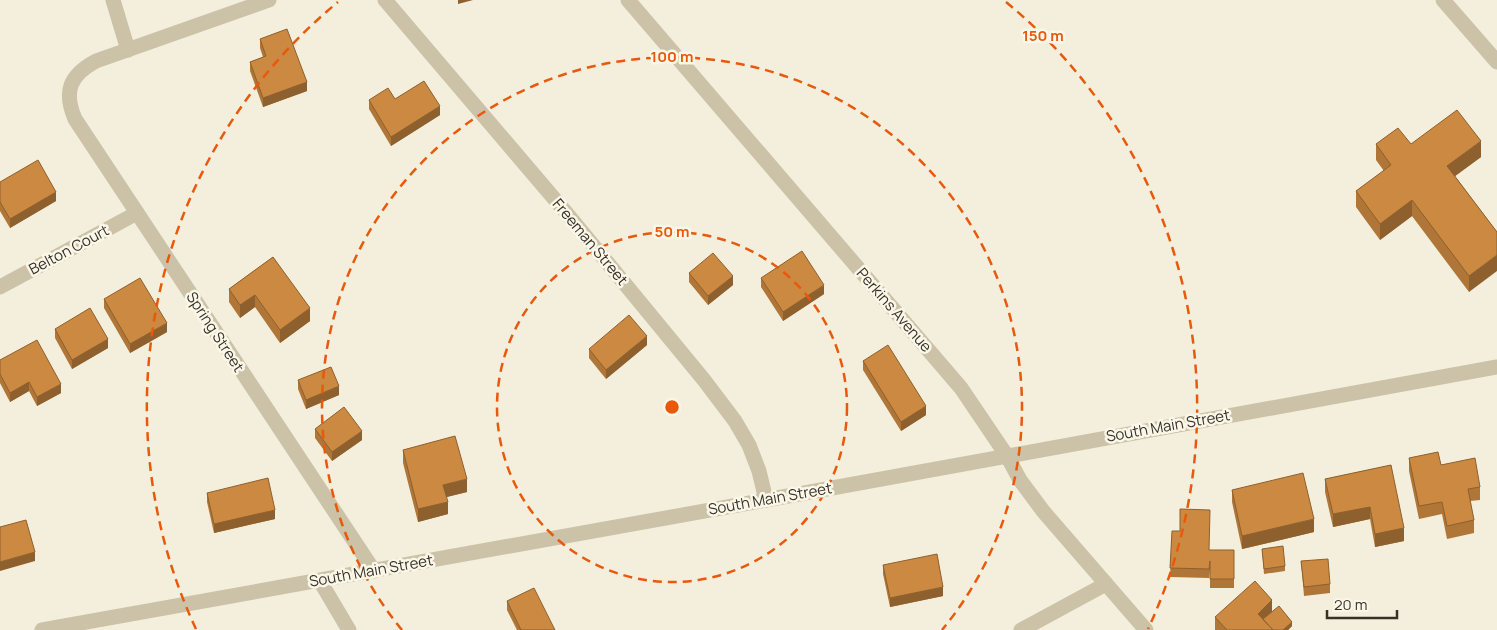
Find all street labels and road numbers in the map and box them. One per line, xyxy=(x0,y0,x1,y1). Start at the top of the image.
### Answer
street label: Freeman Street xyxy=(548,194,633,289)
street label: Belton Court xyxy=(25,220,112,279)
street label: Perkins Avenue xyxy=(852,263,937,356)
street label: Spring Street xyxy=(182,287,249,376)
street label: South Main Street xyxy=(1104,404,1231,447)
street label: South Main Street xyxy=(706,477,833,520)
street label: South Main Street xyxy=(307,549,434,592)

